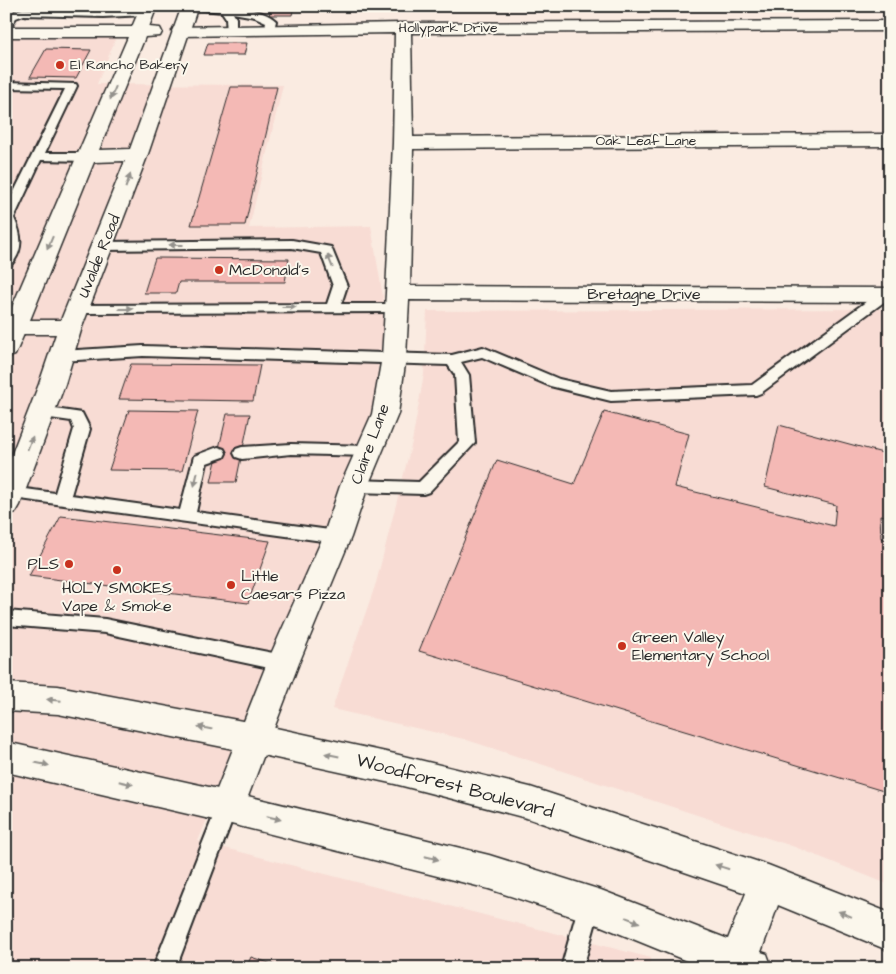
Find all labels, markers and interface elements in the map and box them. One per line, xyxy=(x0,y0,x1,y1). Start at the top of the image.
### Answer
street label: Hollypark Drive xyxy=(398,18,498,38)
place label: El Rancho Bakery xyxy=(70,55,188,75)
marker: El Rancho Bakery xyxy=(54,59,66,71)
one-way arrow xyxy=(108,86,116,100)
street label: Oak Leaf Lane xyxy=(596,131,697,151)
one-way arrow xyxy=(125,173,132,188)
street label: Uvalde Road xyxy=(72,211,126,301)
one-way arrow xyxy=(46,236,54,251)
one-way arrow xyxy=(168,241,184,249)
one-way arrow xyxy=(326,254,334,268)
place label: McDonald's xyxy=(229,259,309,281)
marker: McDonald's xyxy=(213,264,225,276)
street label: Bretagne Drive xyxy=(587,283,701,306)
one-way arrow xyxy=(281,303,297,311)
one-way arrow xyxy=(119,304,135,312)
street label: Claire Lane xyxy=(345,400,395,487)
one-way arrow xyxy=(26,436,34,450)
one-way arrow xyxy=(192,472,200,487)
place label: PLS xyxy=(27,553,59,575)
marker: PLS xyxy=(63,558,75,570)
marker: HOLY SMOKES Vape & Smoke xyxy=(111,564,123,576)
place label: Little Caesars Pizza xyxy=(241,565,345,605)
place label: HOLY SMOKES Vape & Smoke xyxy=(62,577,172,617)
marker: Little Caesars Pizza xyxy=(225,579,237,591)
place label: Green Valley Elementary School xyxy=(632,626,769,667)
marker: Green Valley Elementary School xyxy=(616,640,628,652)
one-way arrow xyxy=(46,696,62,704)
one-way arrow xyxy=(197,724,213,732)
street label: Woodforest Boulevard xyxy=(353,747,557,825)
one-way arrow xyxy=(325,751,340,759)
one-way arrow xyxy=(35,760,50,768)
one-way arrow xyxy=(118,779,133,787)
one-way arrow xyxy=(266,814,281,822)
one-way arrow xyxy=(424,854,439,862)
one-way arrow xyxy=(714,863,729,871)
one-way arrow xyxy=(837,910,852,918)
one-way arrow xyxy=(626,916,641,924)

